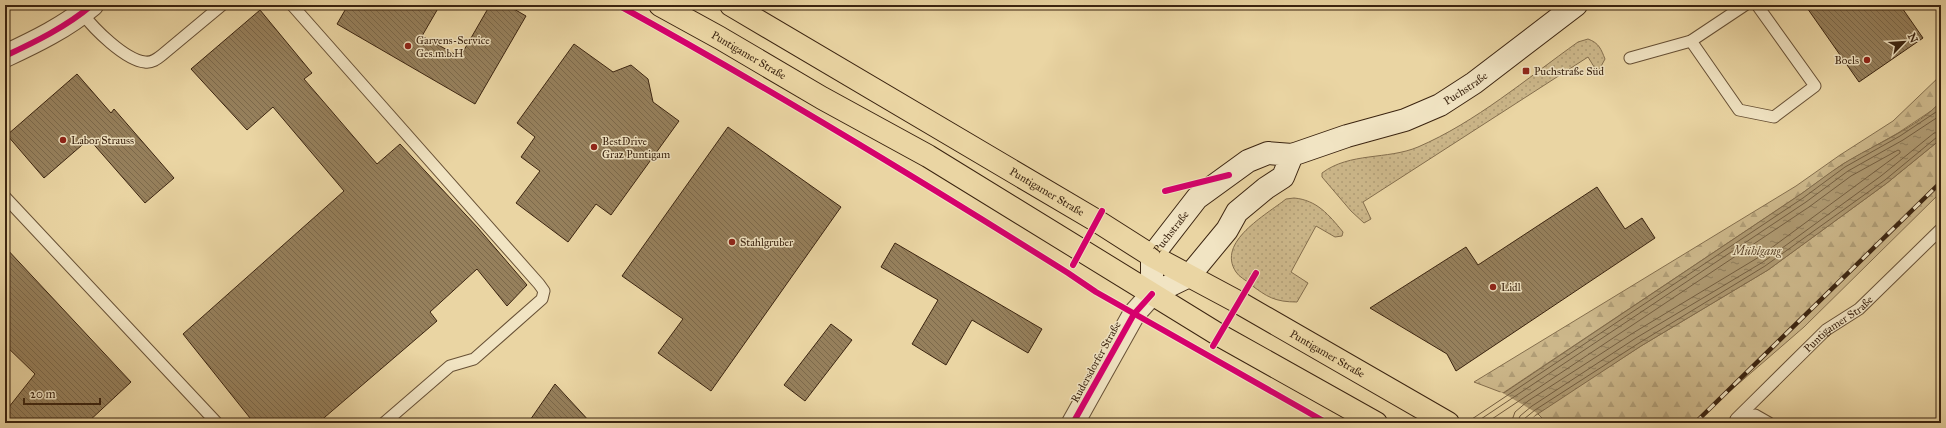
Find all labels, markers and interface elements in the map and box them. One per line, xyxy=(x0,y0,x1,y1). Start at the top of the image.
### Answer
north arrow xyxy=(1884,22,1924,62)
street label: Puntigamer Straße xyxy=(709,28,789,82)
text: N xyxy=(1905,31,1921,46)
place label: Garvens-Service Ges.m.b.H xyxy=(416,34,490,60)
marker: Garvens-Service Ges.m.b.H xyxy=(403,41,413,51)
place label: Boels xyxy=(1835,54,1859,67)
marker: Boels xyxy=(1862,55,1872,65)
place label: Puchstraße Süd xyxy=(1534,65,1604,78)
marker: Puchstraße Süd xyxy=(1521,66,1531,76)
street label: Puchstraße xyxy=(1441,69,1490,107)
place label: Labor Strauss xyxy=(71,134,134,147)
marker: Labor Strauss xyxy=(58,135,68,145)
place label: BestDrive Graz Puntigam xyxy=(602,135,671,161)
marker: BestDrive Graz Puntigam xyxy=(589,142,599,152)
street label: Puntigamer Straße xyxy=(1007,164,1087,219)
street label: Puchstraße xyxy=(1151,208,1192,255)
place label: Stahlgruber xyxy=(740,236,794,249)
marker: Stahlgruber xyxy=(727,237,737,247)
water label: Mühlgang xyxy=(1732,244,1782,258)
place label: Lidl xyxy=(1501,281,1521,294)
marker: Lidl xyxy=(1488,282,1498,292)
street label: Puntigamer Straße xyxy=(1801,293,1876,355)
street label: Rudersdorfer Straße xyxy=(1068,319,1124,405)
street label: Puntigamer Straße xyxy=(1288,327,1368,380)
scale bar xyxy=(24,380,100,406)
text: 20 m xyxy=(30,387,56,401)

